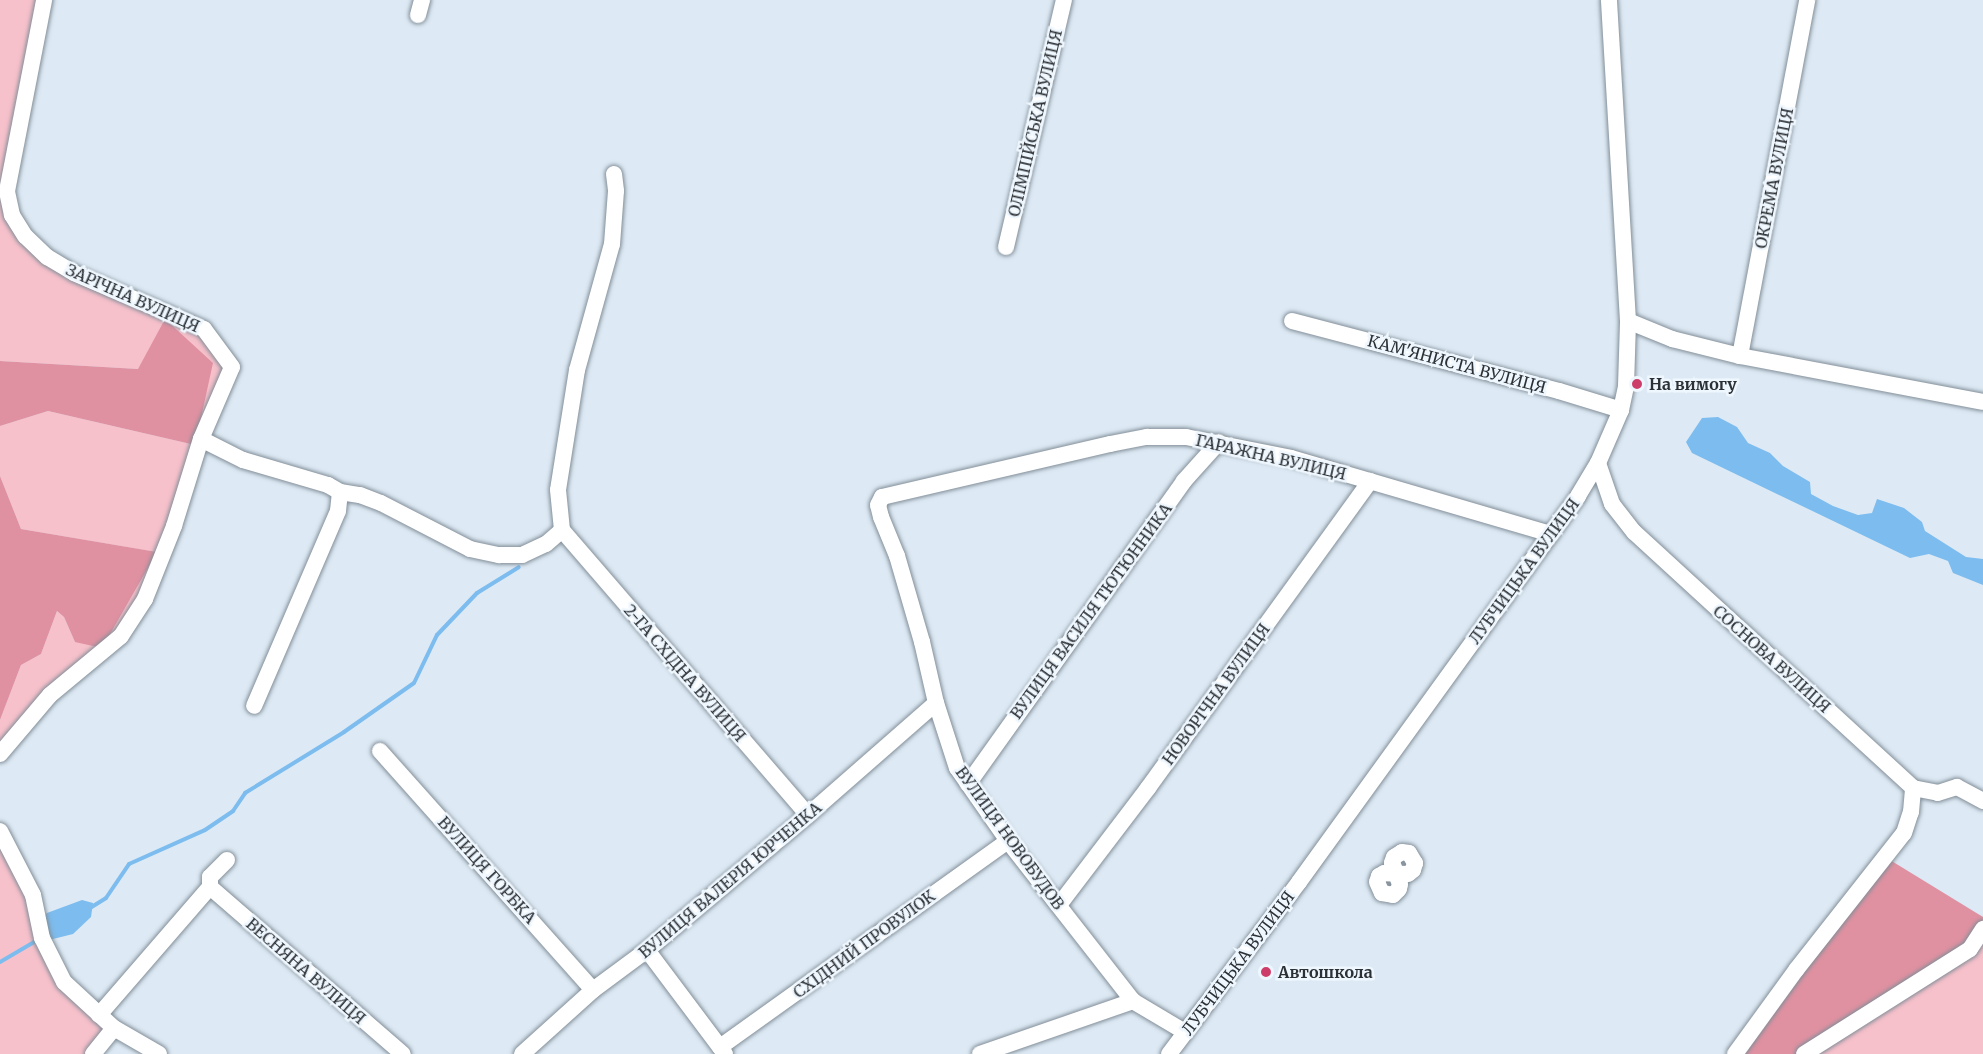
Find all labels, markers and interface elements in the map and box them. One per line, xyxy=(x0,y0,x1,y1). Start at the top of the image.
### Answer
street label: ОЛІМПІЙСЬКА ВУЛИЦЯ xyxy=(1004,28,1066,218)
street label: ОКРЕМА ВУЛИЦЯ xyxy=(1751,106,1797,250)
street label: ЗАРІЧНА ВУЛИЦЯ xyxy=(63,260,203,336)
street label: КАМ'ЯНИСТА ВУЛИЦЯ xyxy=(1366,331,1548,397)
place label: На вимогу xyxy=(1649,374,1737,394)
marker: На вимогу xyxy=(1630,377,1644,391)
street label: ГАРАЖНА ВУЛИЦЯ xyxy=(1194,430,1348,484)
street label: ЛУБЧИЦЬКА ВУЛИЦЯ xyxy=(1465,495,1583,647)
street label: ВУЛИЦЯ ВАСИЛЯ ТЮТЮННИКА xyxy=(1006,499,1176,723)
street label: 2-ГА СХІДНА ВУЛИЦЯ xyxy=(620,600,750,746)
street label: СОСНОВА ВУЛИЦЯ xyxy=(1709,601,1835,717)
street label: НОВОРІЧНА ВУЛИЦЯ xyxy=(1158,620,1274,768)
street label: ВУЛИЦЯ НОВОБУДОВ xyxy=(952,763,1068,913)
street label: ВУЛИЦЯ ВАЛЕРІЯ ЮРЧЕНКА xyxy=(635,798,825,962)
street label: ВУЛИЦЯ ГОРБКА xyxy=(434,813,540,927)
street label: СХІДНИЙ ПРОВУЛОК xyxy=(789,886,939,1002)
street label: ЛУБЧИЦЬКА ВУЛИЦЯ xyxy=(1178,887,1298,1039)
street label: ВЕСНЯНА ВУЛИЦЯ xyxy=(242,914,370,1028)
place label: Автошкола xyxy=(1278,962,1373,982)
marker: Автошкола xyxy=(1259,965,1273,979)

